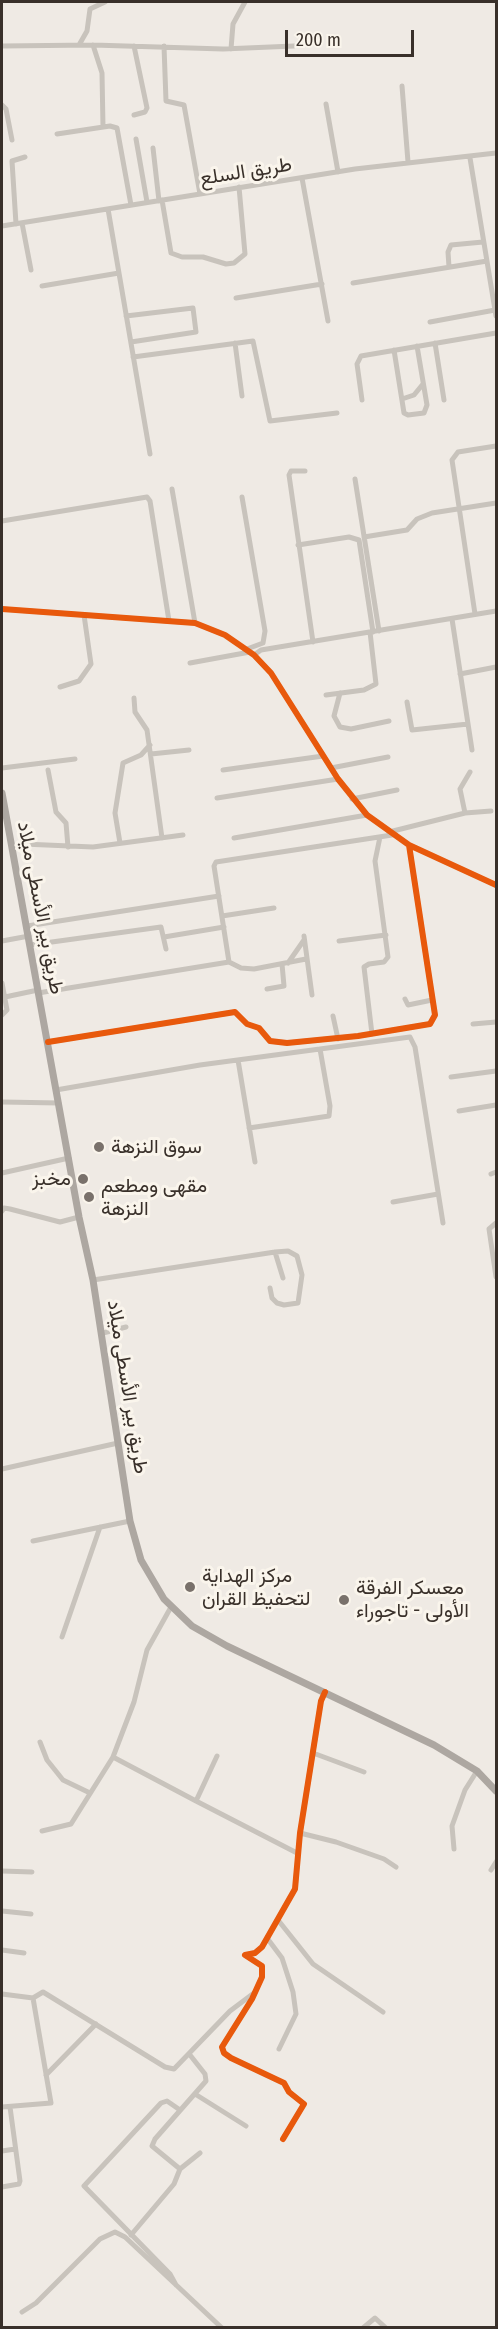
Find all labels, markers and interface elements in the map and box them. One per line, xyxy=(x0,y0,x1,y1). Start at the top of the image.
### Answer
scale bar xyxy=(288,18,417,56)
text: 200 m xyxy=(296,29,341,51)
street label: طريق السلع xyxy=(198,153,294,191)
street label: طريق بير الأسطى ميلاد xyxy=(11,819,69,997)
place label: سوق النزهة xyxy=(111,1135,202,1159)
marker: سوق النزهة xyxy=(92,1140,106,1154)
place label: مخبز xyxy=(32,1167,71,1191)
marker: مخبز xyxy=(76,1172,90,1186)
place label: مقهى ومطعم النزهة xyxy=(101,1174,207,1221)
marker: مقهى ومطعم النزهة xyxy=(82,1190,96,1204)
street label: طريق بير الأسطى ميلاد xyxy=(101,1298,153,1476)
place label: مركز الهداية لتحفيظ القران xyxy=(202,1564,311,1611)
place label: معسكر الفرقة الأولى - تاجوراء xyxy=(356,1576,469,1623)
marker: مركز الهداية لتحفيظ القران xyxy=(183,1580,197,1594)
marker: معسكر الفرقة الأولى - تاجوراء xyxy=(337,1593,351,1607)

